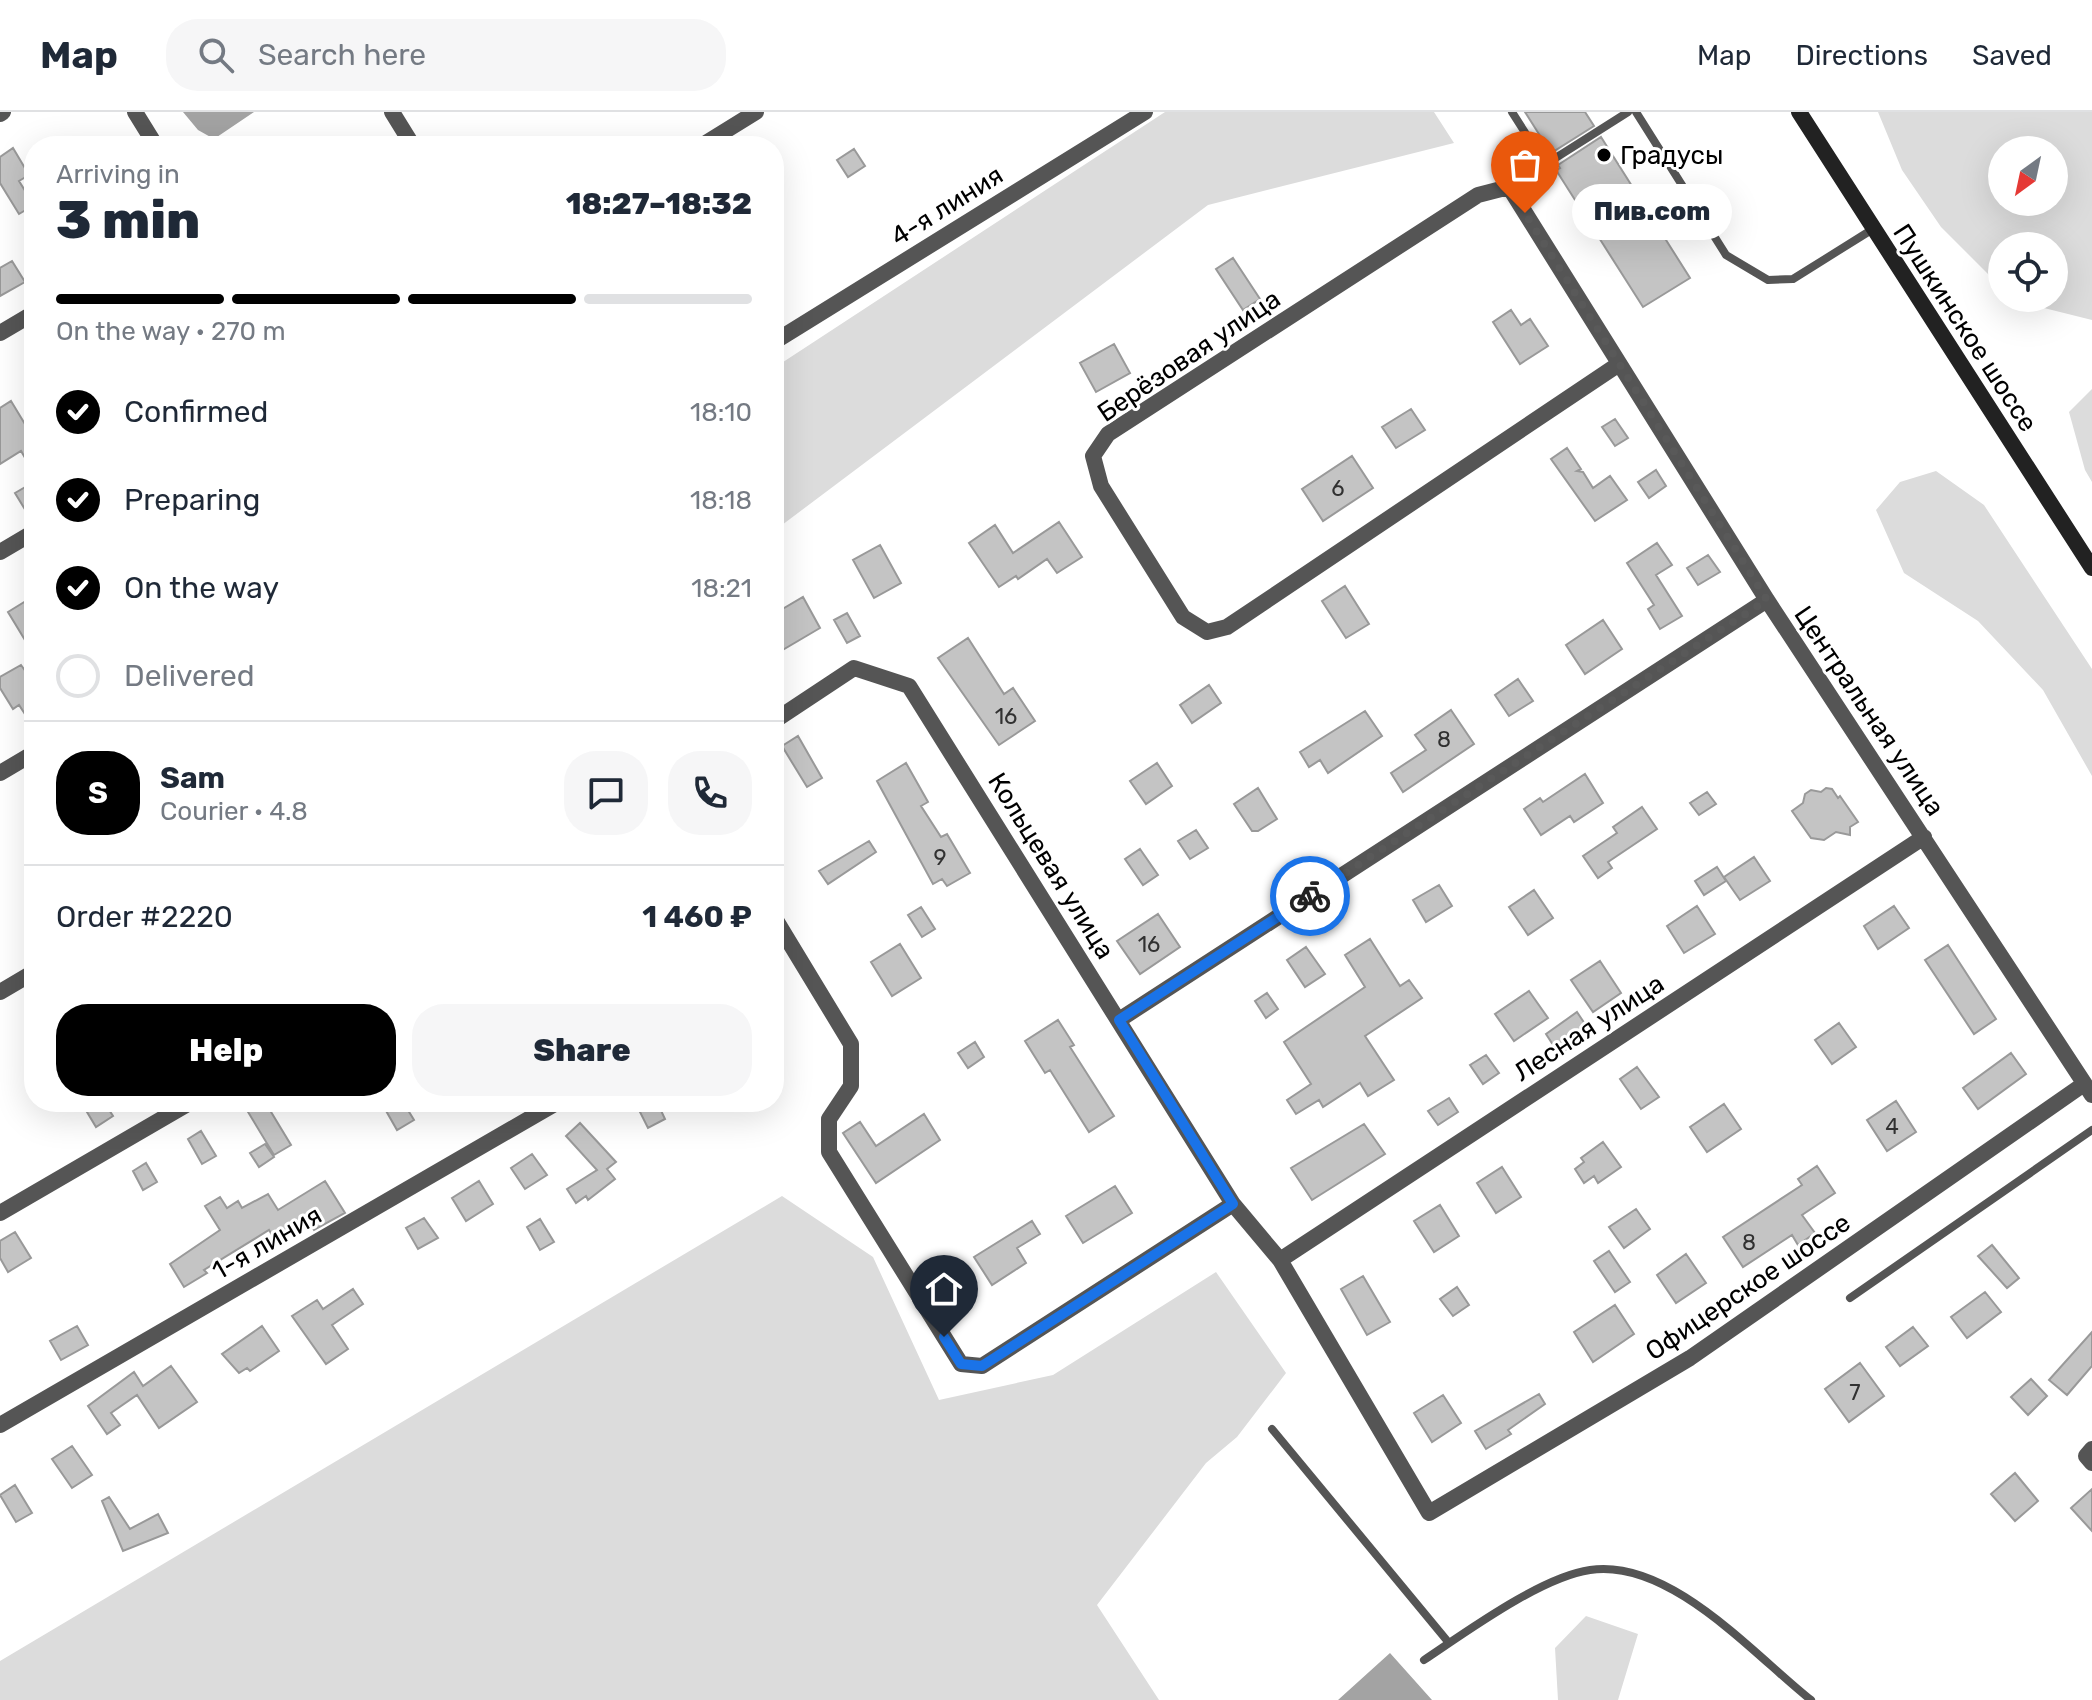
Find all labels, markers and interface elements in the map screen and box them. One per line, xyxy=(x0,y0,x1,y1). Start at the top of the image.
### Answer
search box xyxy=(166,19,726,91)
text: Map xyxy=(40,32,118,78)
icon: search xyxy=(194,33,238,77)
text: Search here xyxy=(258,37,426,73)
text: Map xyxy=(1697,39,1751,72)
text: Directions xyxy=(1795,39,1928,72)
text: Saved xyxy=(1972,39,2052,72)
pin xyxy=(1491,131,1559,213)
north arrow xyxy=(1988,136,2068,216)
map controls xyxy=(1988,136,2068,312)
place label: Градусы xyxy=(1620,140,1723,171)
icon: bag xyxy=(1503,143,1547,187)
marker: Градусы xyxy=(1595,146,1613,164)
text: Arriving in xyxy=(56,159,180,190)
street label: 4-я линия xyxy=(885,159,1009,253)
callout: Пив.com xyxy=(1573,185,1733,241)
text: 18:27–18:32 xyxy=(566,186,752,222)
text: 3 min xyxy=(56,189,200,251)
text: Пив.com xyxy=(1594,196,1710,227)
street label: Пушкинское шоссе xyxy=(1886,218,2044,438)
button: locate xyxy=(1988,232,2068,312)
street label: Берёзовая улица xyxy=(1092,283,1286,429)
text: On the way · 270 m xyxy=(56,316,286,347)
icon: check xyxy=(56,390,100,434)
text: Confirmed xyxy=(124,394,268,430)
text: 18:10 xyxy=(690,397,752,428)
house number: 6 xyxy=(1331,475,1345,502)
icon: check xyxy=(56,478,100,522)
text: Preparing xyxy=(124,482,260,518)
text: 18:18 xyxy=(690,485,752,516)
icon: check xyxy=(56,566,100,610)
text: On the way xyxy=(124,570,279,606)
text: 18:21 xyxy=(691,573,752,604)
street label: Центральная улица xyxy=(1787,600,1951,822)
text: Delivered xyxy=(124,658,255,694)
house number: 16 xyxy=(995,703,1017,730)
house number: 8 xyxy=(1437,726,1451,753)
button: chat xyxy=(564,751,648,835)
button: phone xyxy=(668,751,752,835)
text: Sam xyxy=(160,760,225,796)
street label: Кольцевая улица xyxy=(981,767,1121,965)
text: S xyxy=(88,775,108,811)
text: Courier · 4.8 xyxy=(160,796,308,827)
house number: 9 xyxy=(933,844,947,871)
courier xyxy=(1270,856,1350,936)
icon: bike xyxy=(1288,874,1332,918)
text: Order #2220 xyxy=(56,899,233,935)
text: 1 460 ₽ xyxy=(642,899,752,935)
house number: 16 xyxy=(1138,931,1160,958)
street label: Лесная улица xyxy=(1508,968,1670,1088)
button: Help xyxy=(56,1004,396,1096)
button: Share xyxy=(412,1004,752,1096)
house number: 4 xyxy=(1885,1113,1899,1140)
street label: 1-я линия xyxy=(207,1199,327,1287)
street label: Офицерское шоссе xyxy=(1640,1207,1856,1367)
house number: 8 xyxy=(1742,1229,1756,1256)
pin xyxy=(910,1255,978,1337)
icon: home xyxy=(922,1267,966,1311)
house number: 7 xyxy=(1849,1379,1861,1406)

